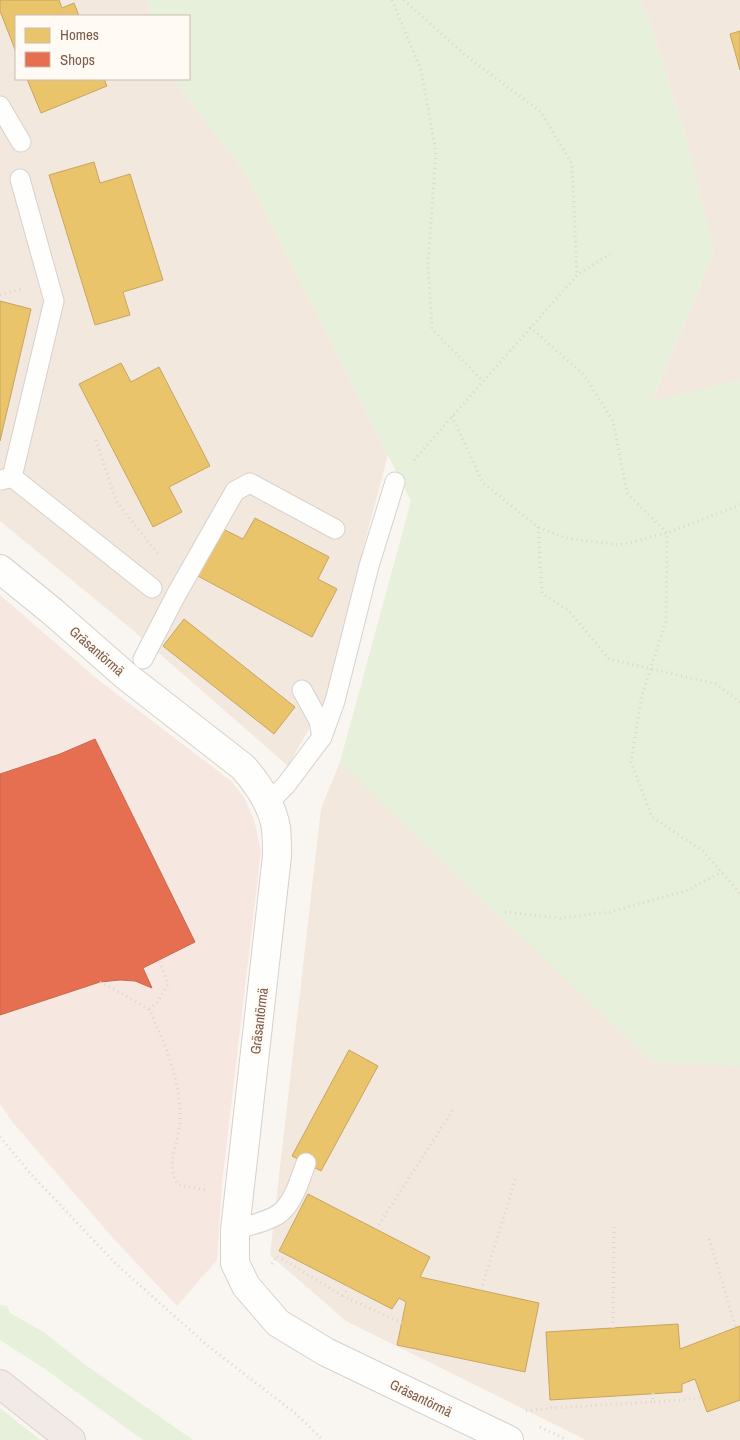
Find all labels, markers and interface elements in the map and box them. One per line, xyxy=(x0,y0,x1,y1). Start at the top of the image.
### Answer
legend xyxy=(15,15,190,80)
text: Homes xyxy=(60,24,99,45)
text: Shops xyxy=(60,49,95,70)
street label: Gräsantörmä xyxy=(66,622,129,680)
street label: Gräsantörmä xyxy=(246,986,272,1055)
street label: Gräsantörmä xyxy=(387,1375,456,1421)

